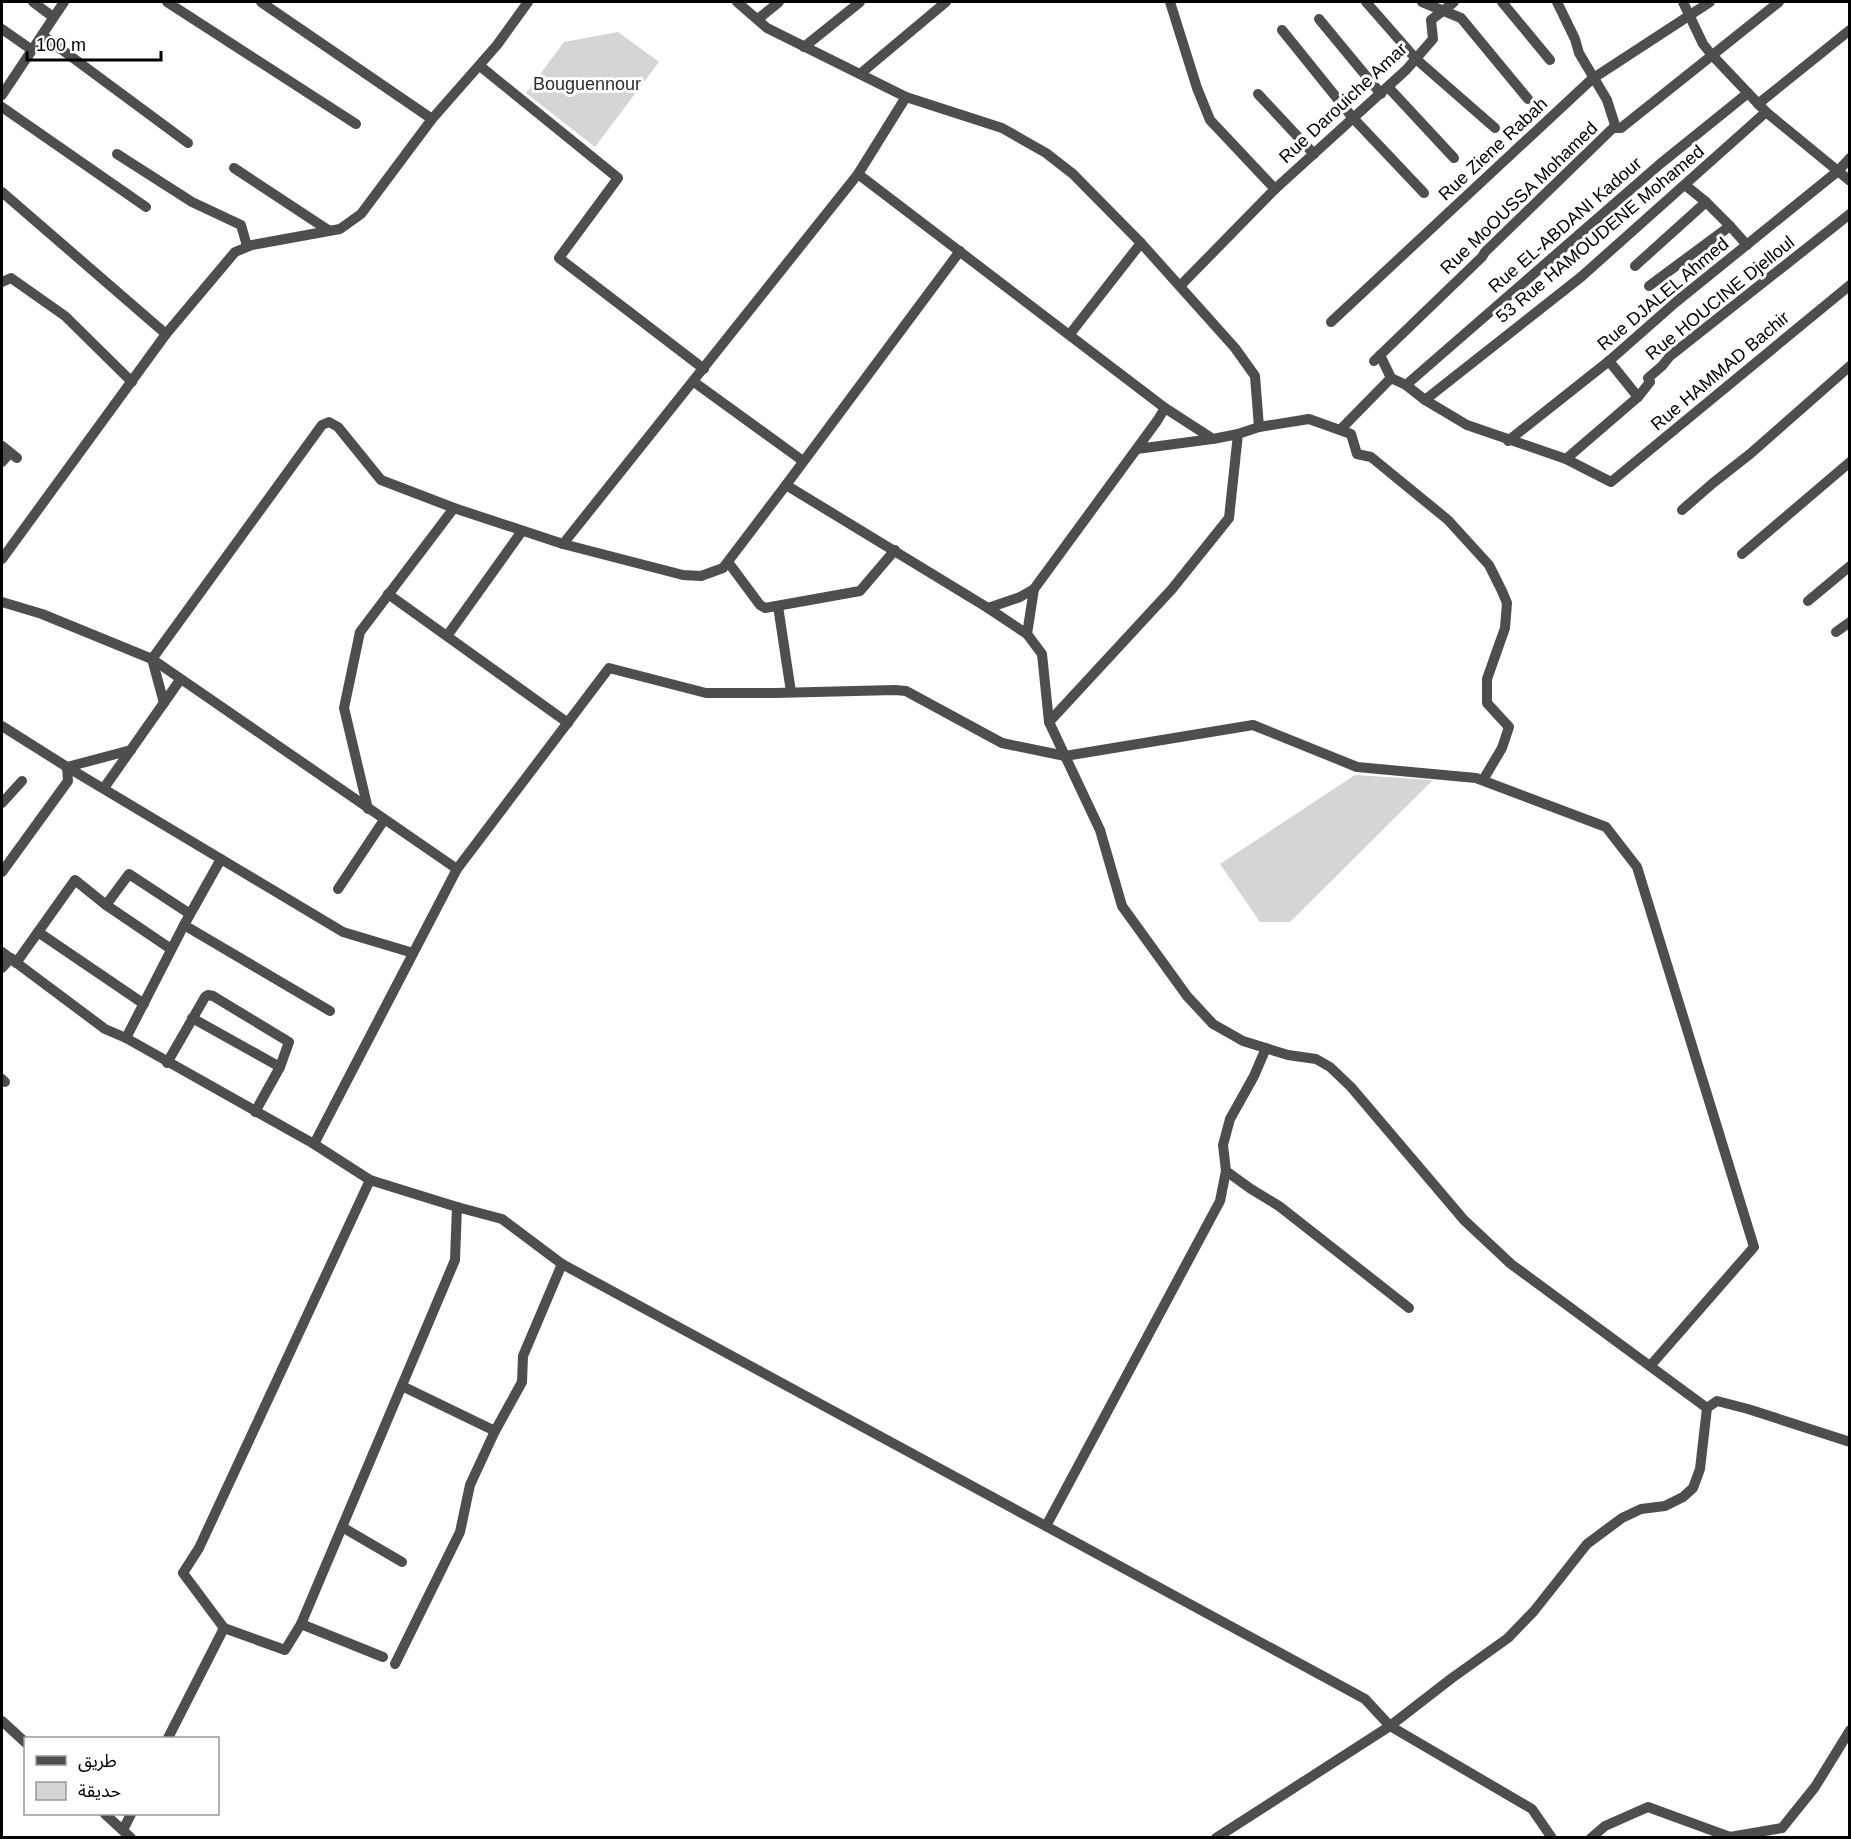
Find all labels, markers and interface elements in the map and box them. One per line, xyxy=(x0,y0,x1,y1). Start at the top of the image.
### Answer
scale bar xyxy=(27,24,160,62)
text: 100 m xyxy=(36,35,86,55)
street label: Rue Darouiche Amar xyxy=(1275,39,1411,167)
park label: Bouguennour xyxy=(533,74,641,94)
street label: Rue Ziene Rabah xyxy=(1435,94,1551,204)
street label: Rue MoOUSSA Mohamed xyxy=(1436,118,1602,278)
street label: 53 Rue HAMOUDENE Mohamed xyxy=(1492,141,1708,327)
street label: Rue EL-ABDANI Kadour xyxy=(1484,153,1646,297)
street label: Rue HOUCINE Djelloul xyxy=(1642,232,1798,364)
street label: Rue DJALEL Ahmed xyxy=(1594,233,1732,355)
street label: Rue HAMMAD Bachir xyxy=(1647,307,1793,435)
legend xyxy=(24,1737,219,1815)
text: طريق xyxy=(78,1751,117,1772)
text: حديقة xyxy=(78,1781,121,1801)

